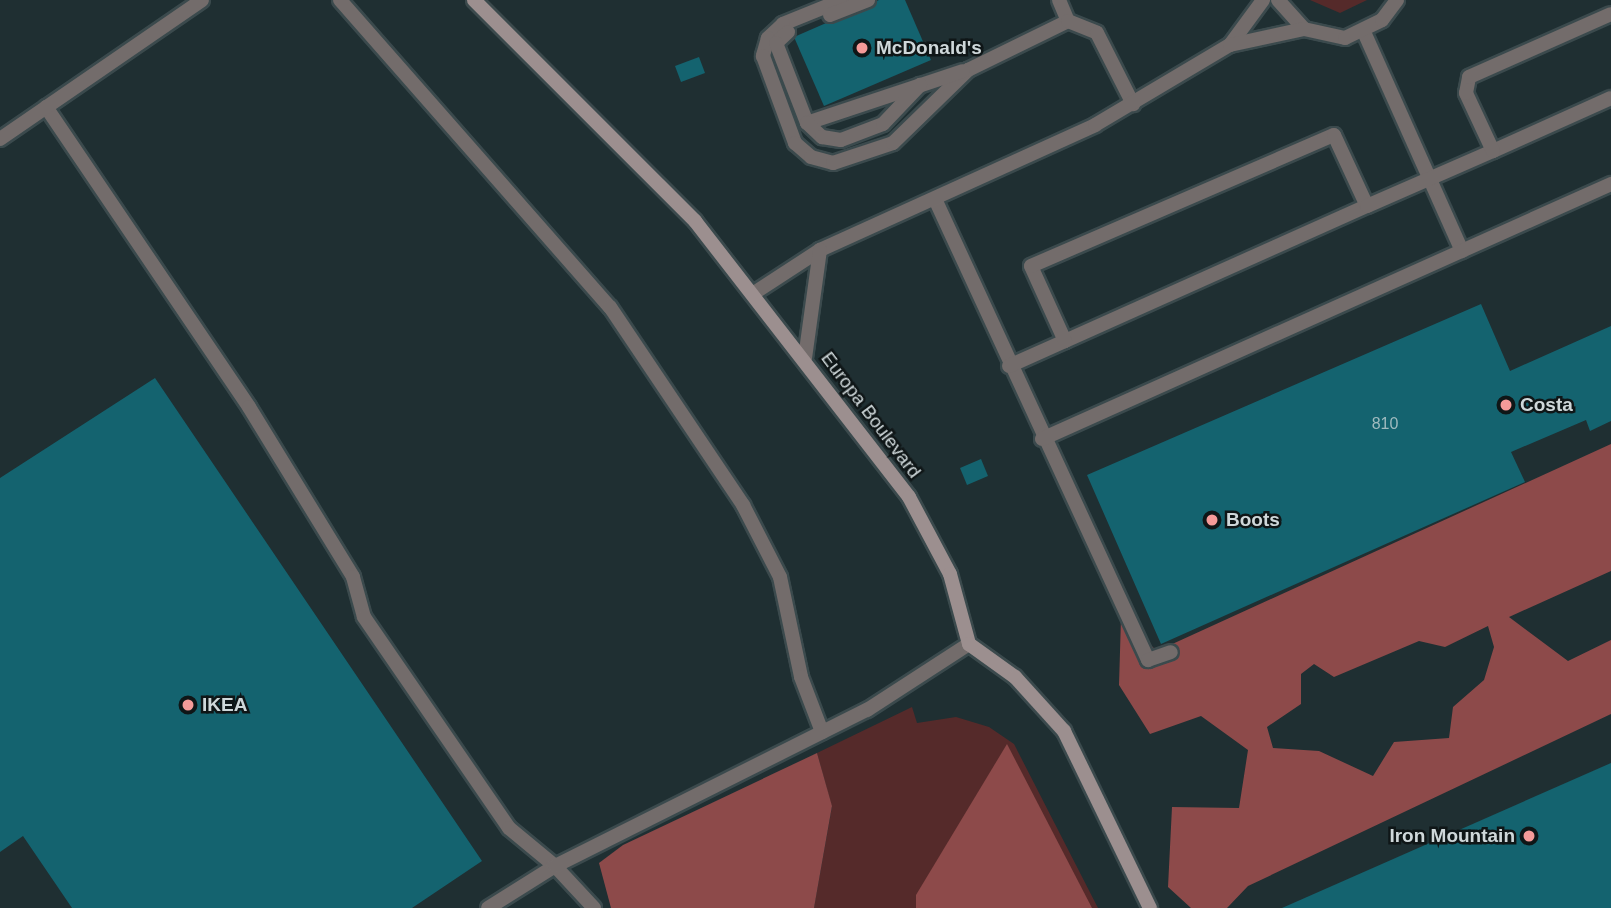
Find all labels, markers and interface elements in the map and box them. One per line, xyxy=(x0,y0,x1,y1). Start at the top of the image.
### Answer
place label: McDonald's xyxy=(876,37,982,59)
marker: McDonald's xyxy=(854,40,870,56)
street label: Europa Boulevard xyxy=(816,347,926,483)
place label: Costa xyxy=(1520,394,1573,416)
marker: Costa xyxy=(1498,397,1514,413)
house number: 810 xyxy=(1372,414,1398,434)
place label: Boots xyxy=(1226,509,1280,531)
marker: Boots xyxy=(1204,512,1220,528)
place label: IKEA xyxy=(202,694,247,716)
marker: IKEA xyxy=(180,697,196,713)
place label: Iron Mountain xyxy=(1389,825,1515,847)
marker: Iron Mountain xyxy=(1521,828,1537,844)

